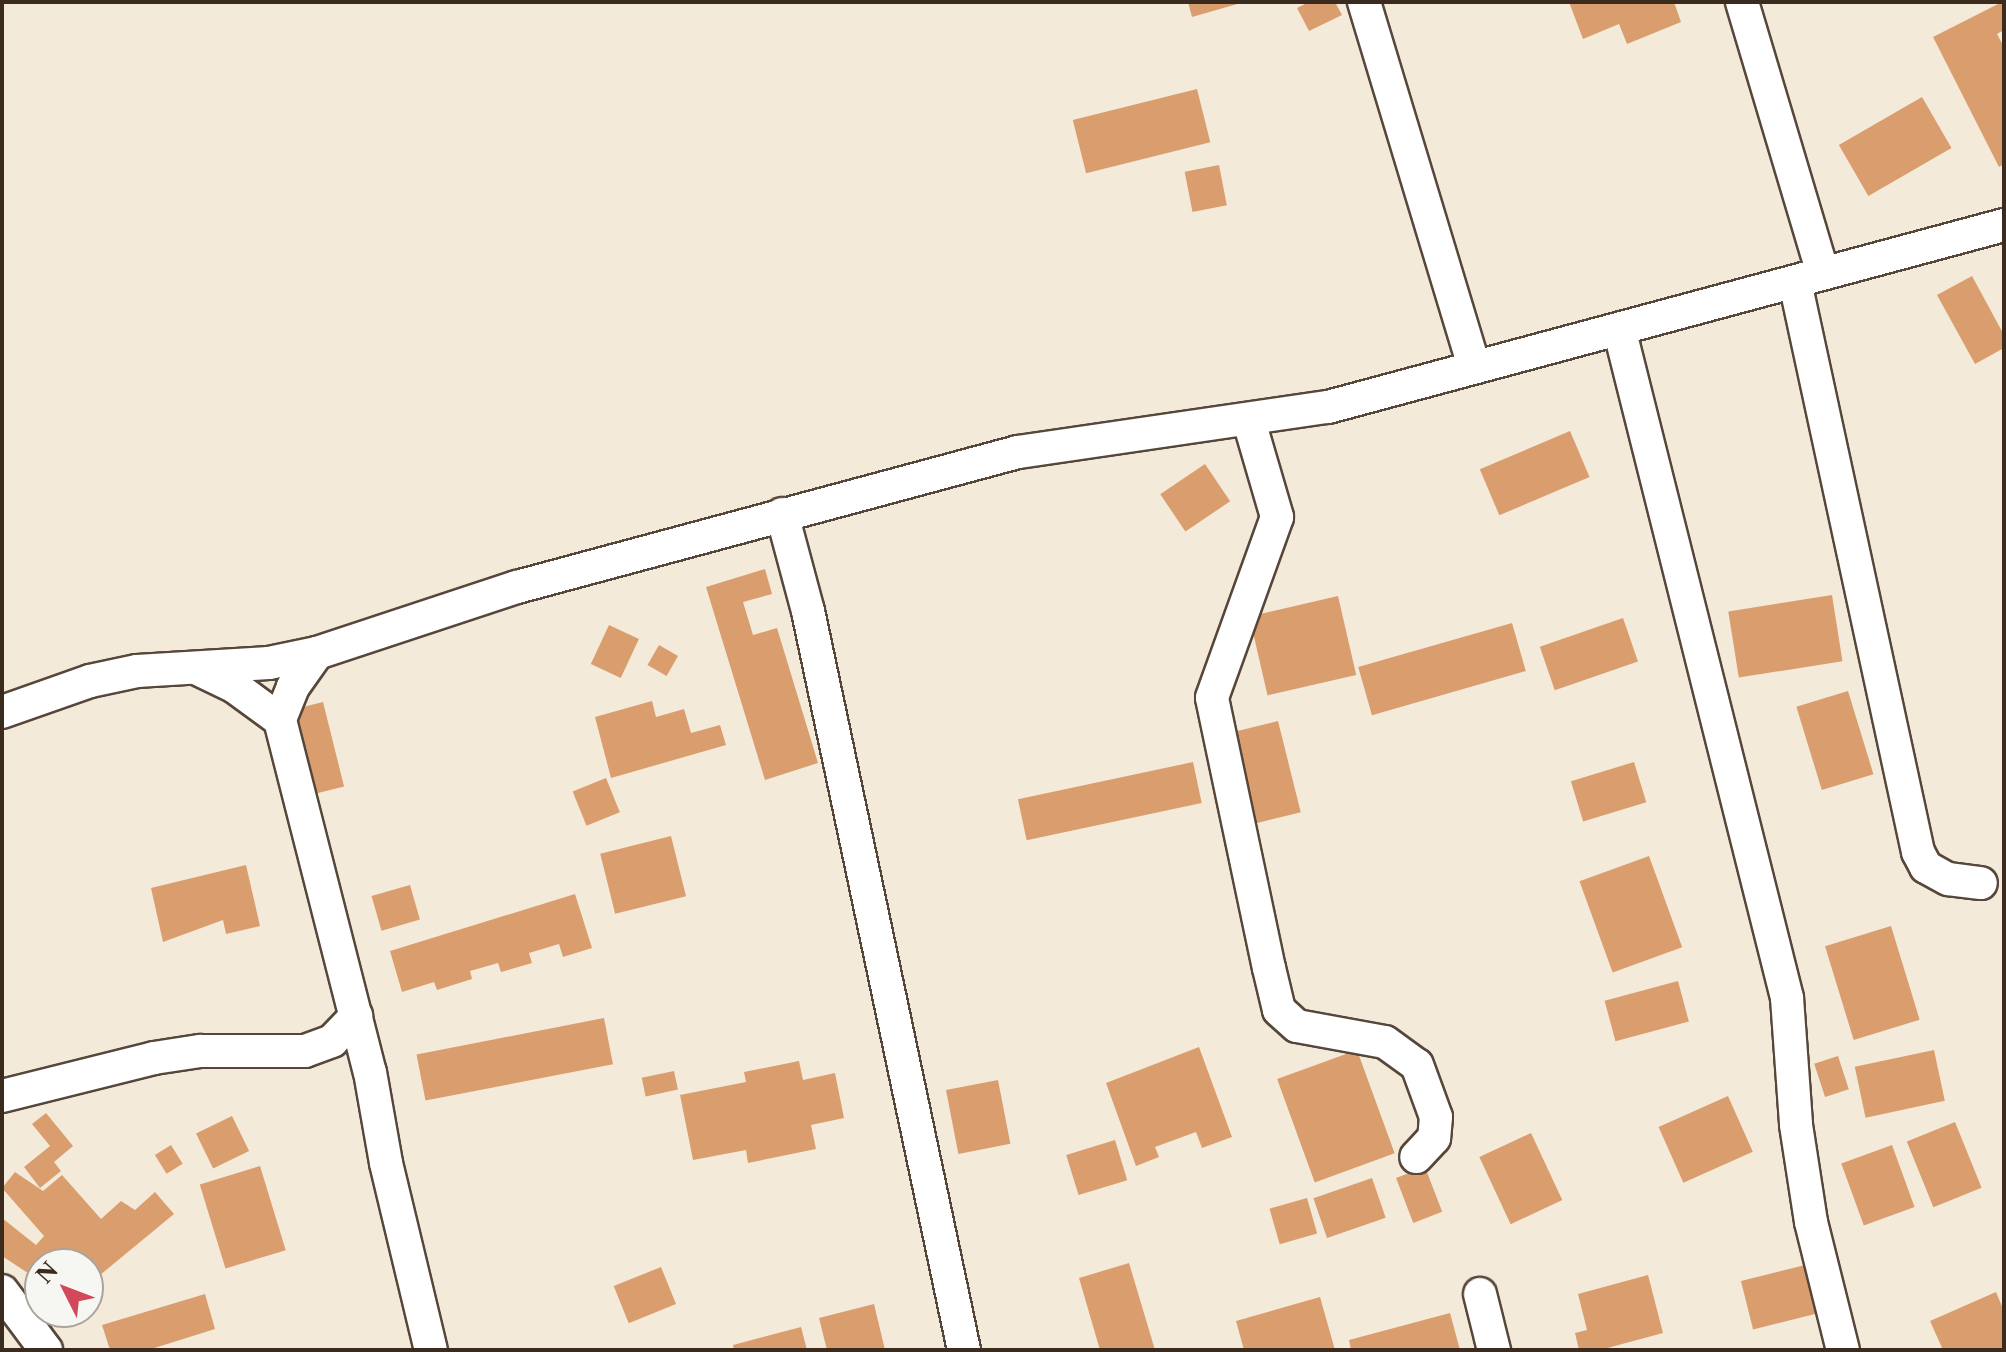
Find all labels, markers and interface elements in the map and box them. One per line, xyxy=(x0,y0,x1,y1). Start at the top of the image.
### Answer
north arrow xyxy=(24,1248,104,1328)
text: N xyxy=(31,1257,64,1289)

